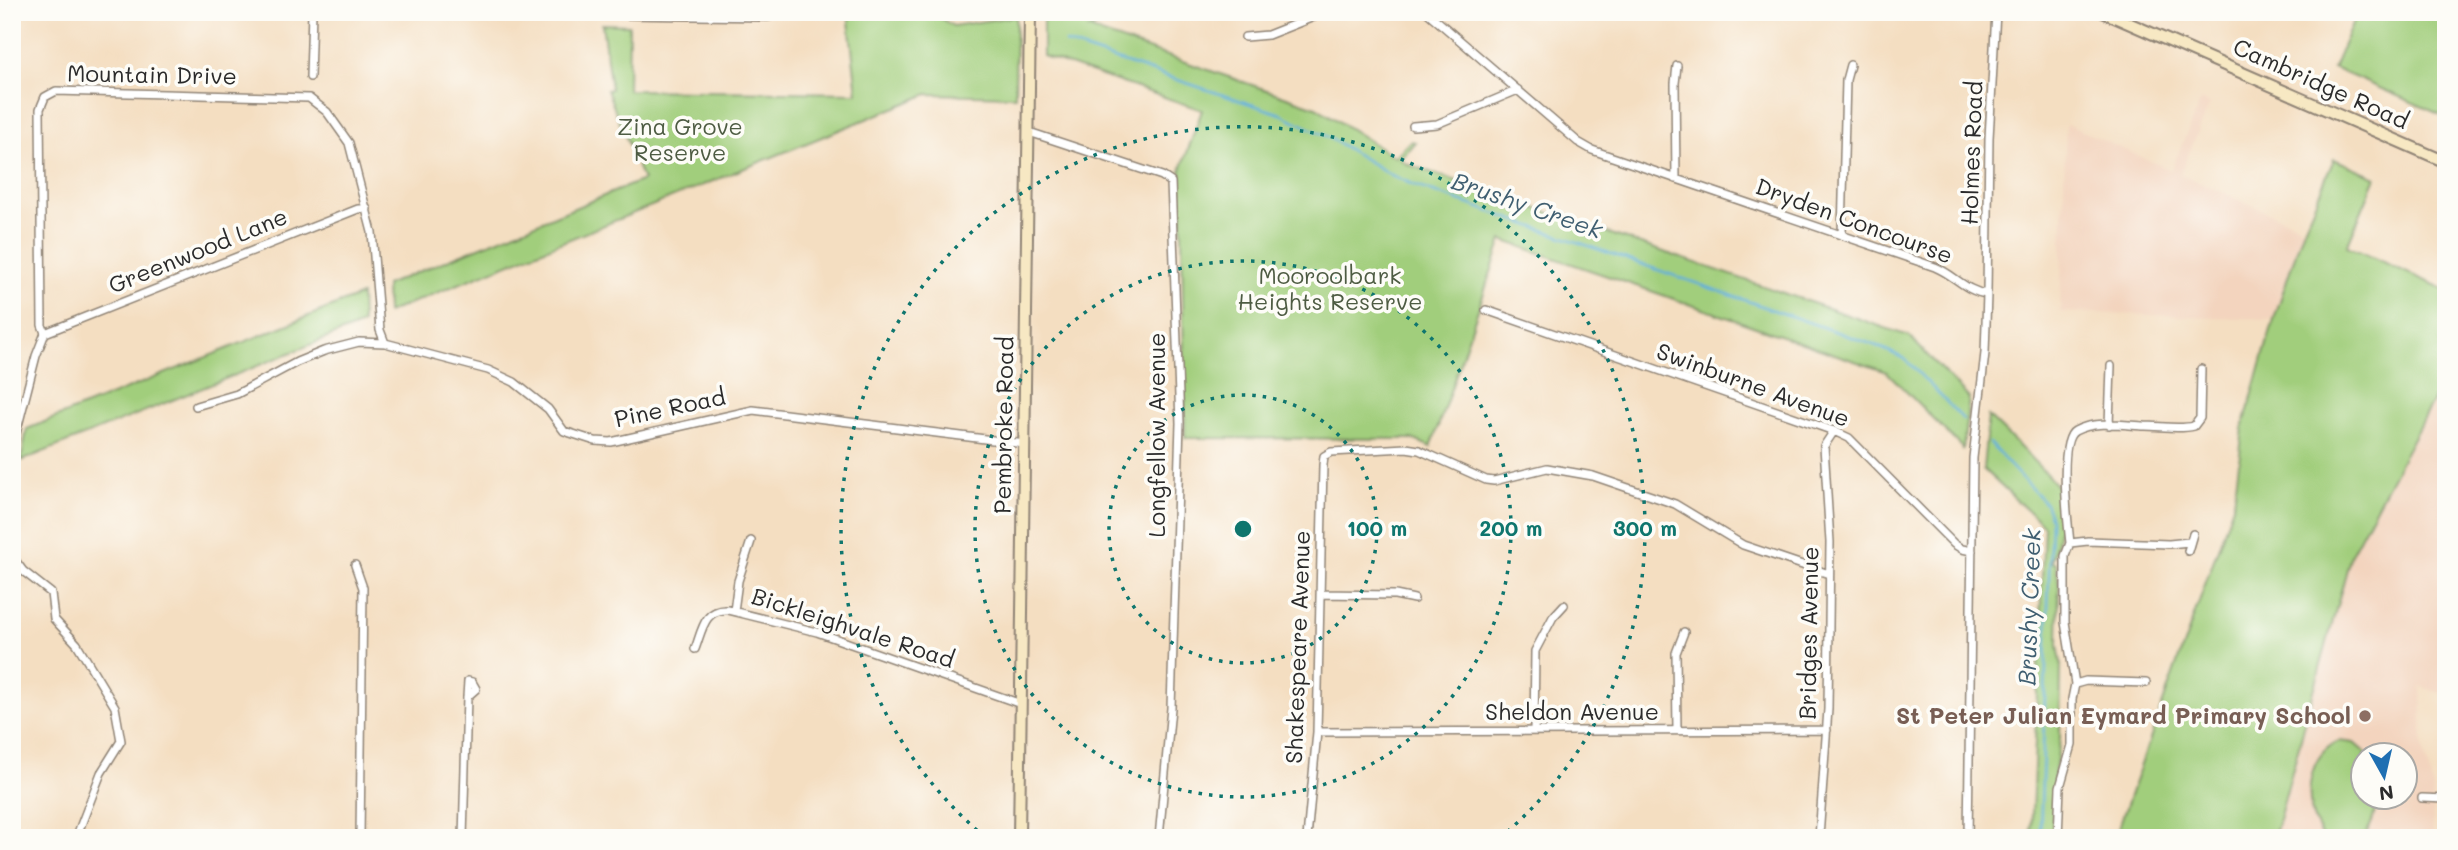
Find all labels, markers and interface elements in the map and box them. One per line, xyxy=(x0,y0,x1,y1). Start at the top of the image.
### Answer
street label: Cambridge Road xyxy=(2229,31,2414,135)
street label: Mountain Drive xyxy=(67,58,237,90)
street label: Holmes Road xyxy=(1953,80,1989,226)
park label: Zina Grove Reserve xyxy=(617,111,743,167)
water label: Brushy Creek xyxy=(1448,164,1608,245)
street label: Dryden Concourse xyxy=(1752,170,1957,270)
street label: Greenwood Lane xyxy=(104,201,291,300)
park label: Mooroolbark Heights Reserve xyxy=(1238,260,1423,316)
street label: Longfellow Avenue xyxy=(1141,333,1171,537)
street label: Swinburne Avenue xyxy=(1653,335,1854,433)
street label: Pembroke Road xyxy=(986,336,1020,514)
street label: Pine Road xyxy=(612,381,728,433)
text: 100 m xyxy=(1347,514,1407,541)
text: 200 m xyxy=(1480,514,1542,541)
text: 300 m xyxy=(1613,514,1677,541)
centre of rings xyxy=(1231,517,1255,541)
water label: Brushy Creek xyxy=(2010,527,2047,686)
street label: Shakespeare Avenue xyxy=(1278,530,1316,764)
street label: Bridges Avenue xyxy=(1791,546,1825,720)
street label: Bickleighvale Road xyxy=(748,580,959,674)
street label: Sheldon Avenue xyxy=(1485,696,1659,726)
place label: St Peter Julian Eymard Primary School xyxy=(1896,700,2351,730)
marker: St Peter Julian Eymard Primary School xyxy=(2357,708,2373,724)
north arrow xyxy=(2350,742,2420,812)
text: N xyxy=(2378,780,2395,807)

